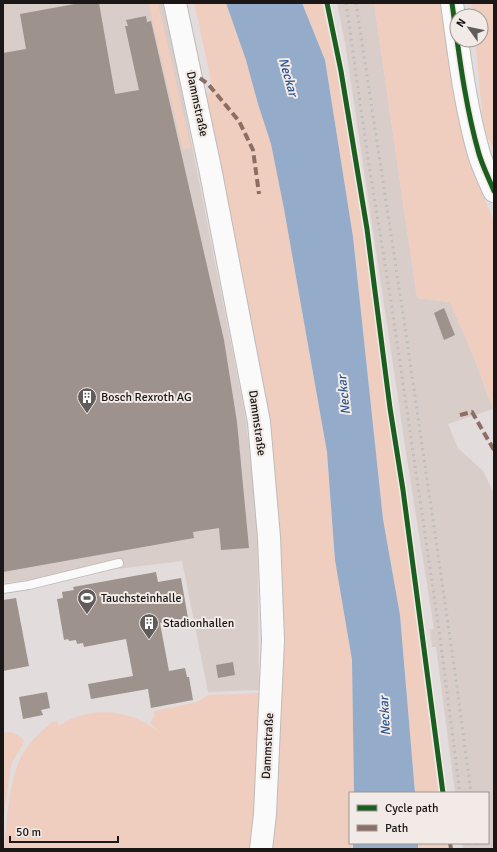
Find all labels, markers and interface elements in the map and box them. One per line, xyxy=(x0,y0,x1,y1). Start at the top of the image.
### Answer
north arrow xyxy=(449,8,489,48)
text: N xyxy=(453,16,469,30)
water label: Neckar xyxy=(275,56,302,100)
street label: Dammstraße xyxy=(183,70,211,138)
water label: Neckar xyxy=(334,372,354,415)
building icon: Bosch Rexroth AG xyxy=(76,386,98,414)
street label: Dammstraße xyxy=(245,389,269,457)
place label: Bosch Rexroth AG xyxy=(101,390,192,405)
sports icon: Tauchsteinhalle xyxy=(76,587,98,615)
place label: Tauchsteinhalle xyxy=(101,591,181,606)
building icon: Stadionhallen xyxy=(138,612,160,640)
place label: Stadionhallen xyxy=(163,616,234,631)
water label: Neckar xyxy=(376,694,394,736)
street label: Dammstraße xyxy=(259,713,277,779)
legend xyxy=(349,792,489,844)
text: Cycle path xyxy=(385,801,438,816)
scale bar xyxy=(10,818,118,844)
text: Path xyxy=(385,821,408,836)
text: 50 m xyxy=(16,825,41,840)

